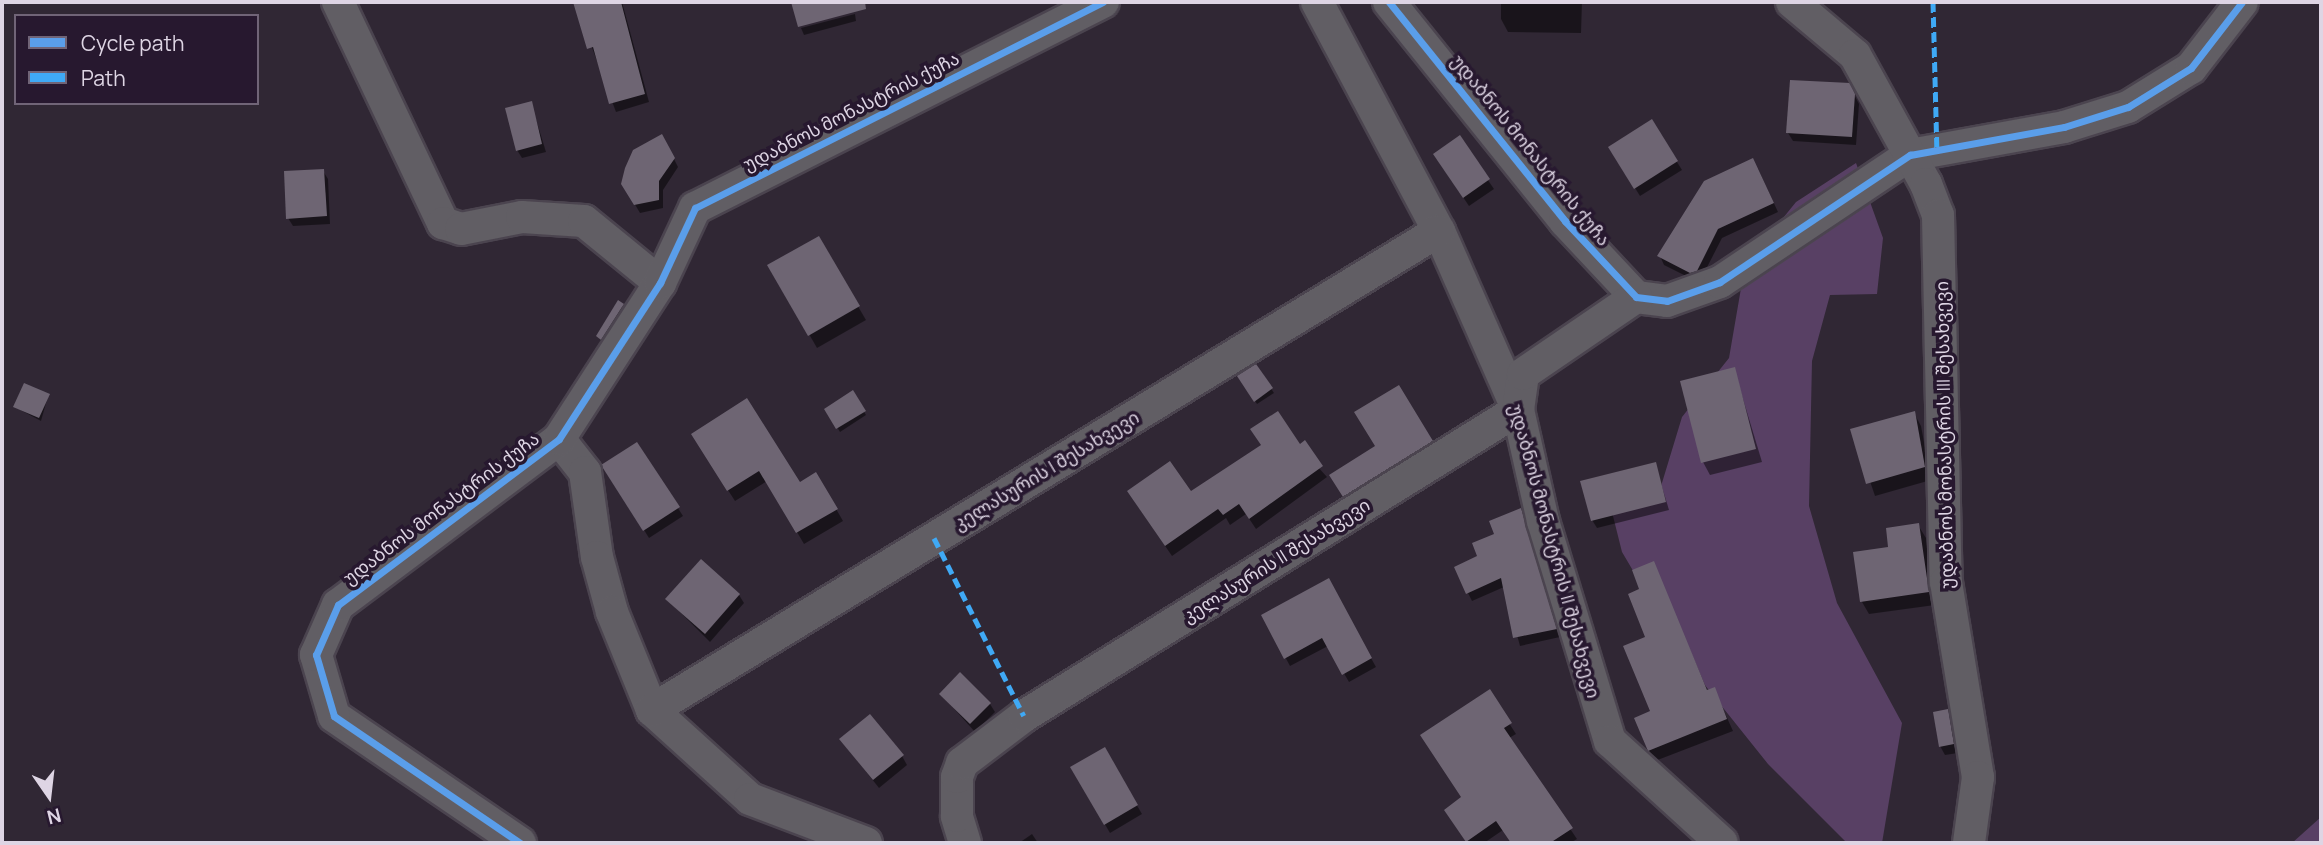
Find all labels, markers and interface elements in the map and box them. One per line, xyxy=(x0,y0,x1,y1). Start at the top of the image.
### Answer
legend xyxy=(14,14,259,105)
text: Cycle path xyxy=(81,29,184,57)
street label: უდაბნოს მონასტრის ქუჩა xyxy=(739,47,963,175)
street label: უდაბნოს მონასტრის ქუჩა xyxy=(1447,50,1615,250)
text: Path xyxy=(81,64,126,92)
street label: უდაბნოს მონასტრის III შესახვევი xyxy=(1931,281,1957,589)
street label: უდაბნოს მონასტრის II შესახვევი xyxy=(1505,402,1605,700)
street label: კელასურის I შესახვევი xyxy=(949,406,1143,534)
street label: უდაბნოს მონასტრის ქუჩა xyxy=(339,427,543,589)
street label: კელასურის II შესახვევი xyxy=(1178,493,1374,627)
north arrow xyxy=(14,761,84,831)
text: N xyxy=(44,802,64,831)

